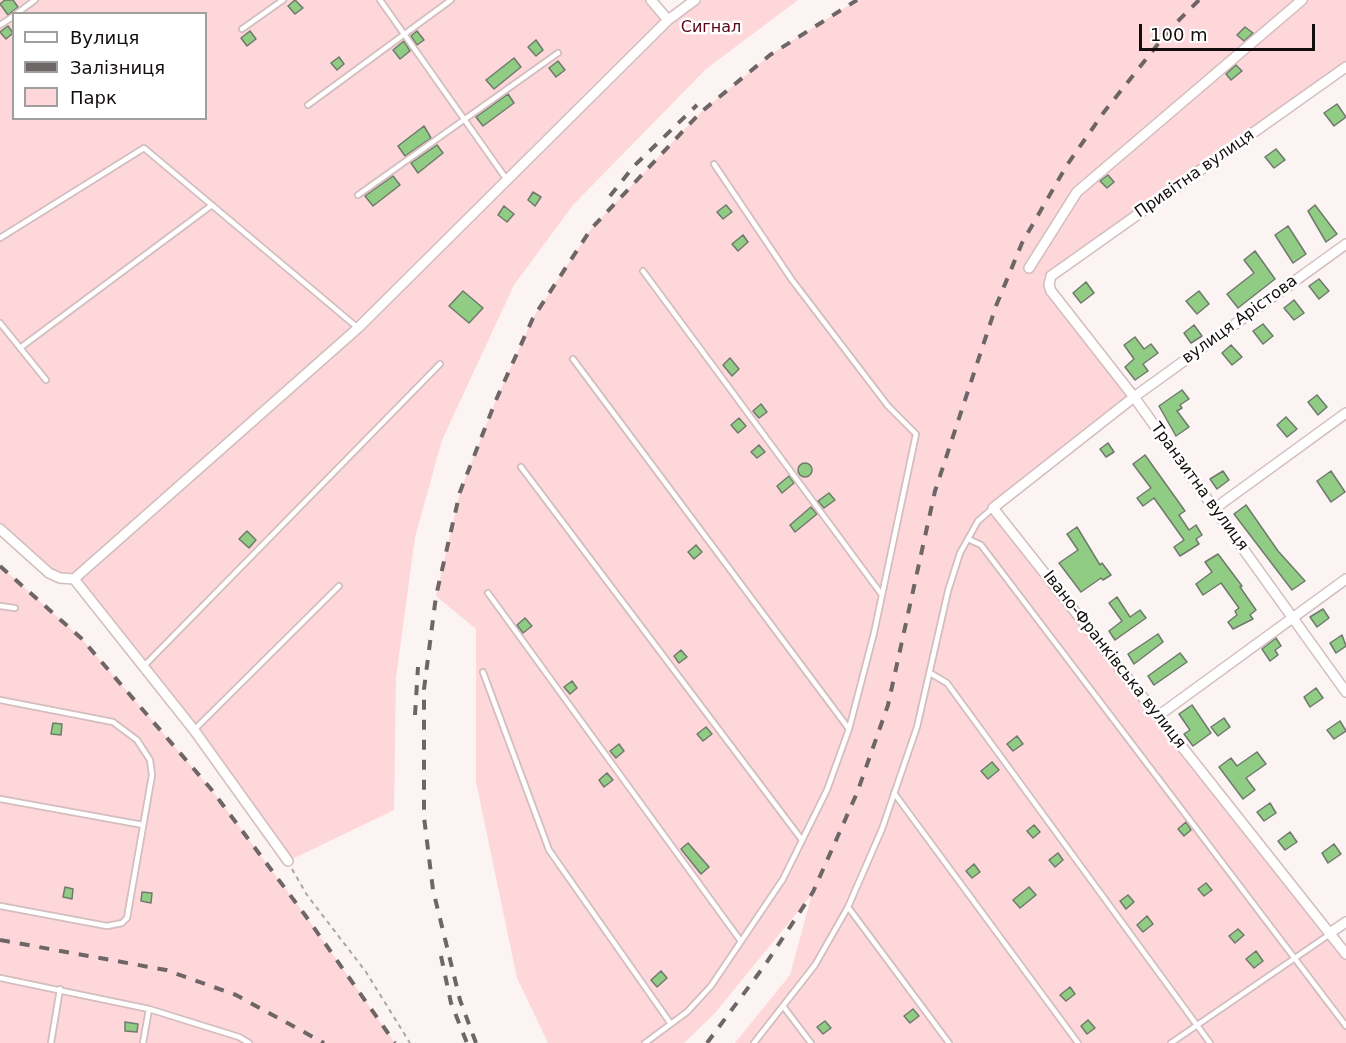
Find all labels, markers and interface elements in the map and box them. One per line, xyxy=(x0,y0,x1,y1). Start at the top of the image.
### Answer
legend xyxy=(12,12,207,120)
scale bar xyxy=(1142,12,1318,50)
park label: Сигнал xyxy=(681,18,741,38)
text: 100 m xyxy=(1150,24,1208,45)
text: Вулиця xyxy=(70,27,139,48)
text: Залізниця xyxy=(70,57,165,78)
text: Парк xyxy=(70,87,117,108)
street label: Привітна вулиця xyxy=(1132,126,1258,222)
street label: вулиця Арістова xyxy=(1179,272,1301,368)
street label: Транзитна вулиця xyxy=(1146,419,1252,555)
street label: Івано-Франківська вулиця xyxy=(1039,567,1189,753)

